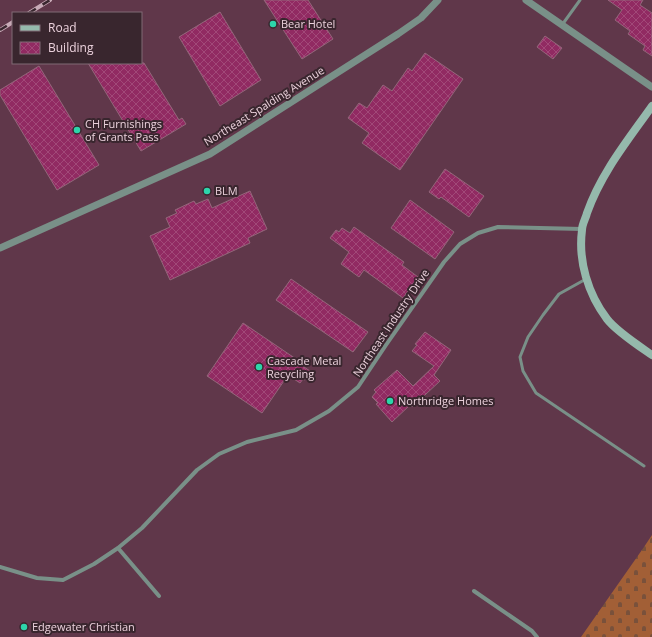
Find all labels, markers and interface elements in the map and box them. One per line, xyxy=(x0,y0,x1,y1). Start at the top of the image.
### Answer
legend xyxy=(12,12,142,64)
place label: Bear Hotel xyxy=(281,16,335,31)
text: Road xyxy=(48,19,77,36)
marker: Bear Hotel xyxy=(268,19,278,29)
text: Building xyxy=(48,39,94,56)
street label: Northeast Spalding Avenue xyxy=(201,62,327,149)
place label: CH Furnishings of Grants Pass xyxy=(85,116,162,144)
marker: CH Furnishings of Grants Pass xyxy=(72,125,82,135)
place label: BLM xyxy=(215,183,238,198)
marker: BLM xyxy=(202,186,212,196)
street label: Northeast Industry Drive xyxy=(349,266,432,379)
place label: Cascade Metal Recycling xyxy=(267,353,341,381)
marker: Cascade Metal Recycling xyxy=(254,362,264,372)
place label: Northridge Homes xyxy=(398,393,493,408)
marker: Northridge Homes xyxy=(385,396,395,406)
place label: Edgewater Christian xyxy=(32,619,135,634)
marker: Edgewater Christian xyxy=(19,622,29,632)

